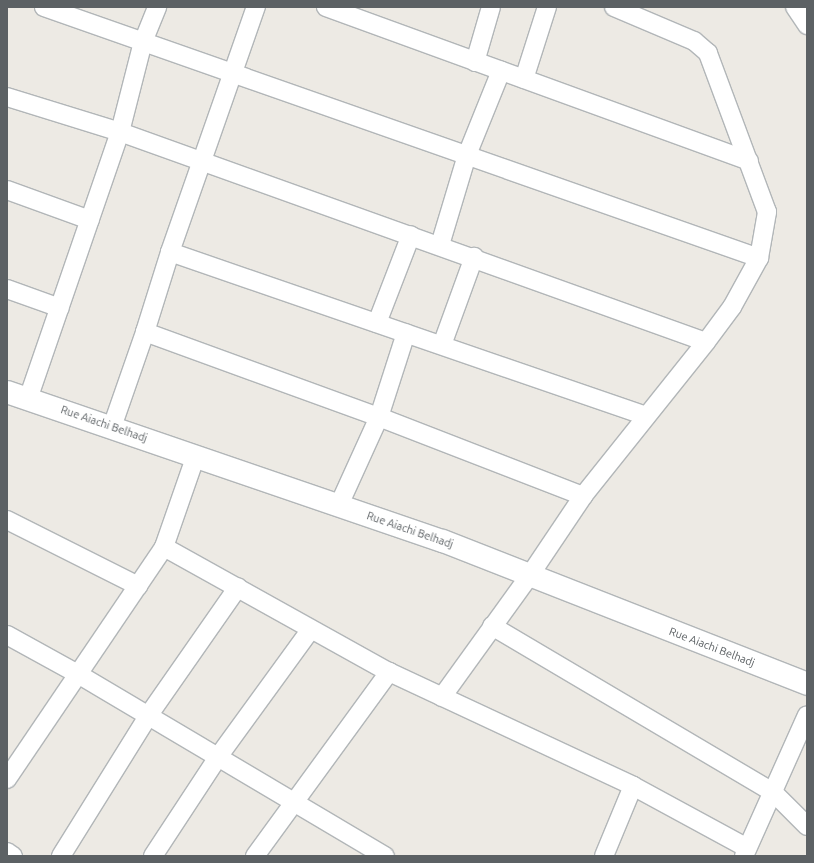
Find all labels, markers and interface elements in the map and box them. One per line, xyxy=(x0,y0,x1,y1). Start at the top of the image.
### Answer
street label: Rue Aiachi Belhadj xyxy=(59,403,149,445)
street label: Rue Aiachi Belhadj xyxy=(365,509,455,551)
street label: Rue Aiachi Belhadj xyxy=(667,625,757,669)

